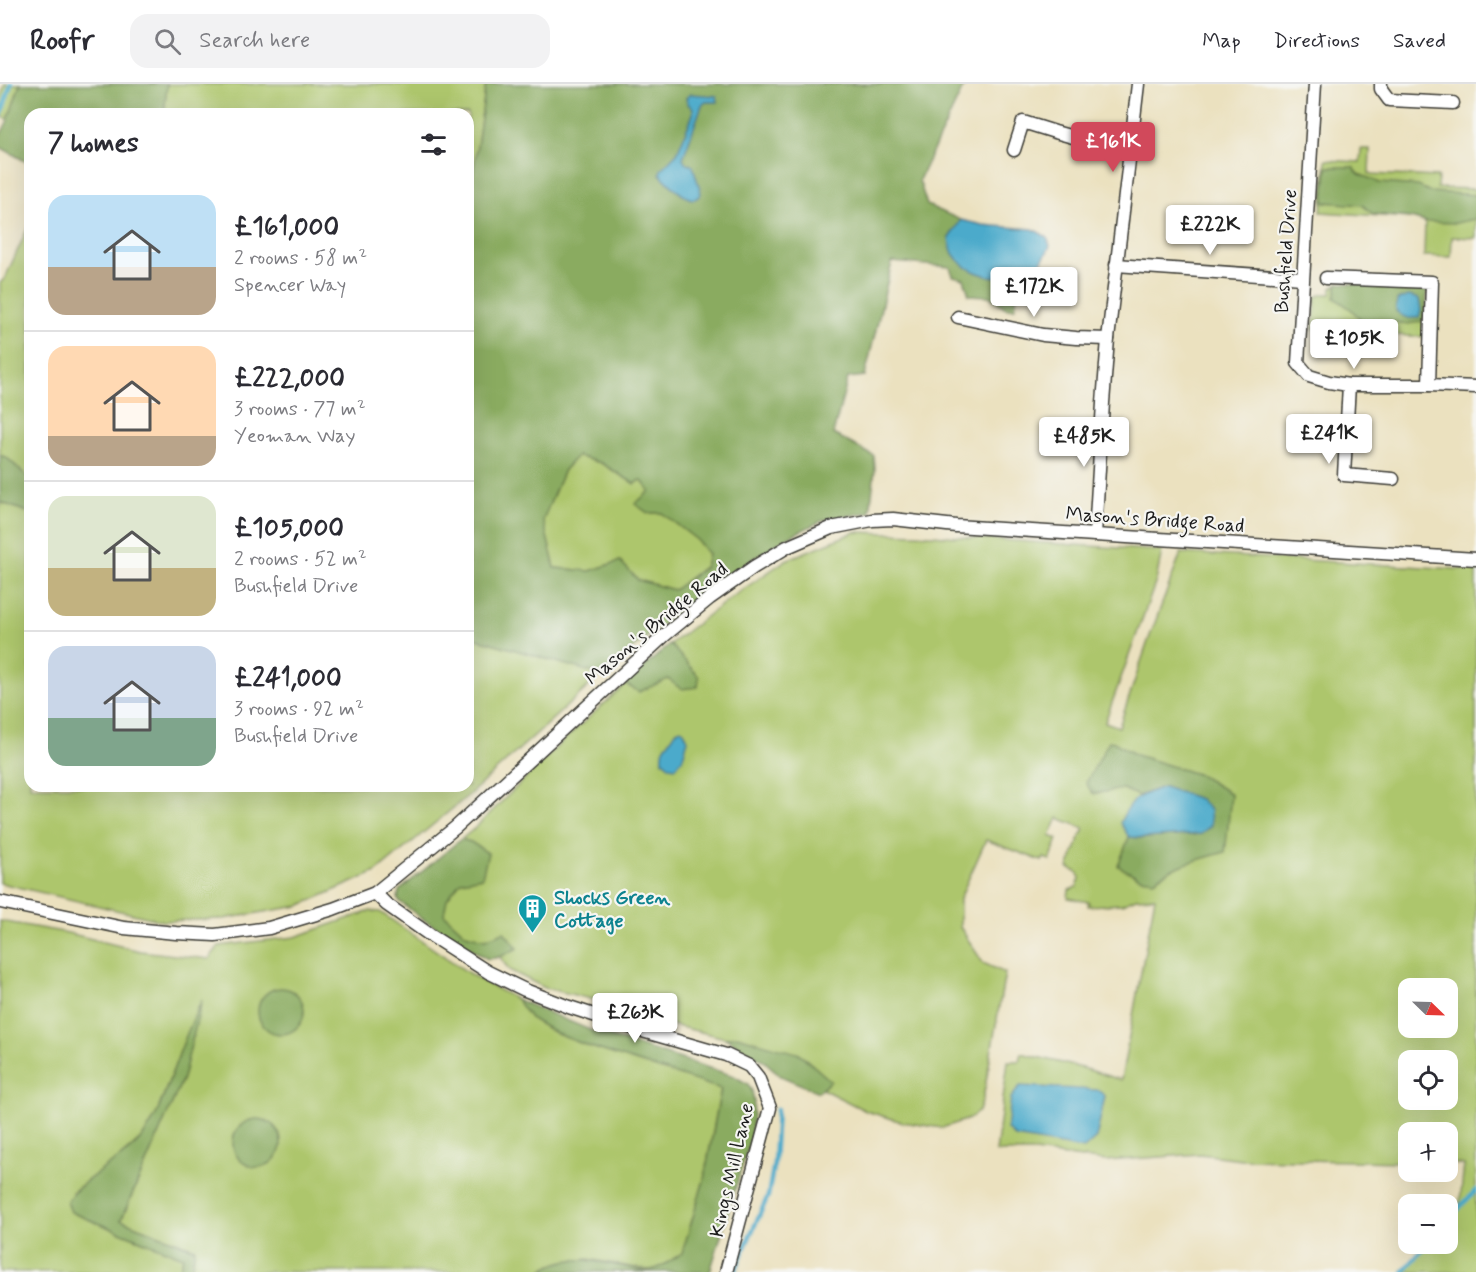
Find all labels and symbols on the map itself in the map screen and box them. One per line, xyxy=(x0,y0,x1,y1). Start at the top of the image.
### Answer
pin: £161K xyxy=(1071,122,1155,173)
street label: Bushfield Drive xyxy=(1269,188,1304,314)
pin: £222K xyxy=(1168,205,1252,256)
pin: £172K xyxy=(992,267,1076,318)
pin: £105K xyxy=(1312,319,1396,370)
pin: £241K xyxy=(1287,414,1371,465)
pin: £485K xyxy=(1042,417,1126,468)
street label: Mason's Bridge Road xyxy=(1065,501,1245,542)
street label: Mason's Bridge Road xyxy=(580,556,736,694)
place label: Shocks Green Cottage xyxy=(554,885,670,935)
building icon: Shocks Green Cottage xyxy=(517,892,549,934)
north arrow xyxy=(1398,978,1458,1038)
pin: £263K xyxy=(593,993,677,1044)
street label: Kings Mill Lane xyxy=(704,1101,762,1240)

